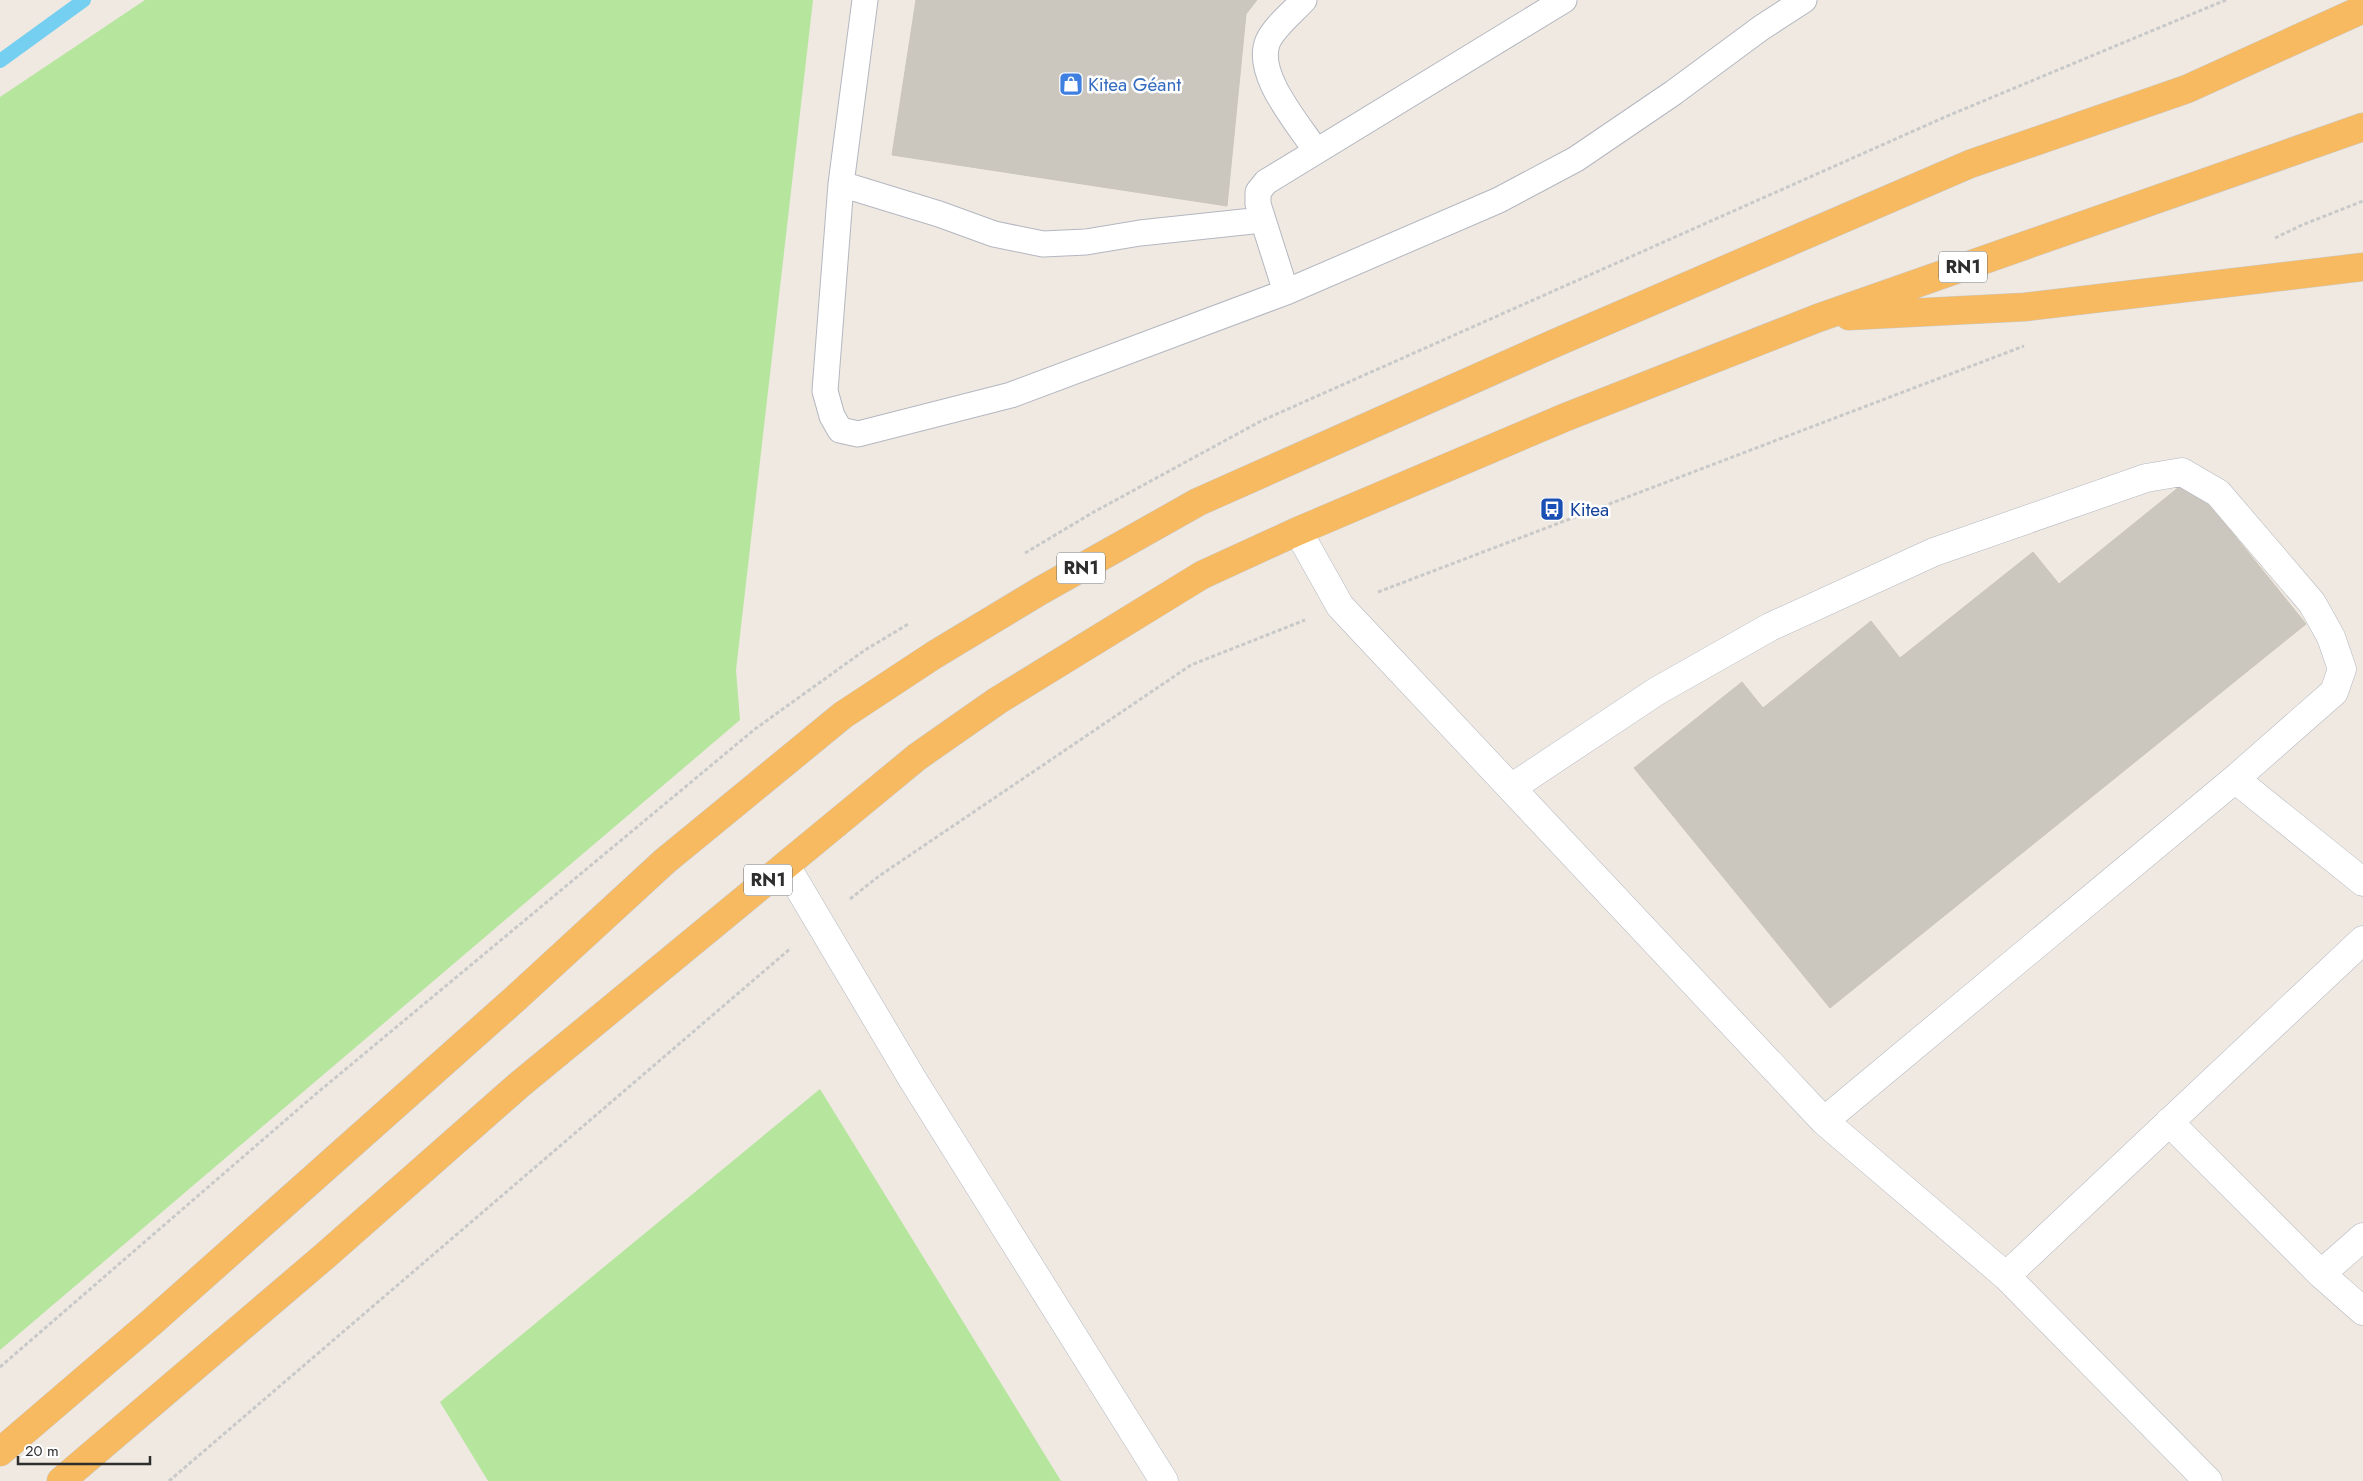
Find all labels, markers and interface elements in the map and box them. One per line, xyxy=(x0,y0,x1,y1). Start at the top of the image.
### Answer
shop icon: Kitea Géant xyxy=(1058,71,1084,97)
place label: Kitea Géant xyxy=(1088,71,1181,98)
road number: RN1 xyxy=(1939,252,1987,282)
bus stop icon: Kitea xyxy=(1539,496,1565,522)
place label: Kitea xyxy=(1570,496,1609,523)
road number: RN1 xyxy=(1057,552,1105,584)
road number: RN1 xyxy=(744,864,792,896)
scale bar xyxy=(18,1434,150,1466)
text: 20 m xyxy=(25,1440,59,1462)

